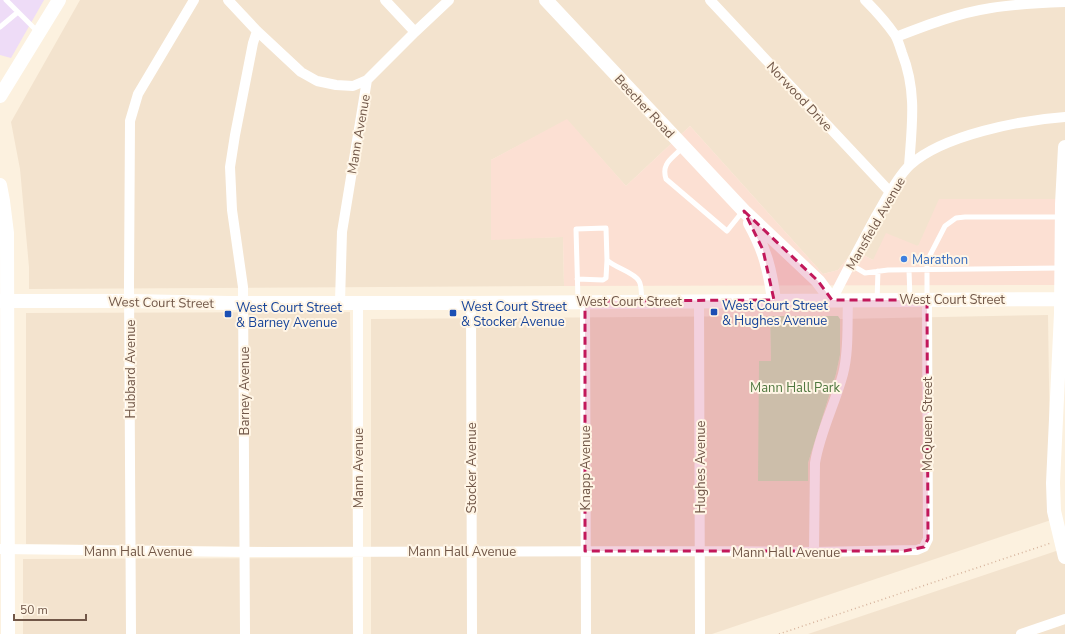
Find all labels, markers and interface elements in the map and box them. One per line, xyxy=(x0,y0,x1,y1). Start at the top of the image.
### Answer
street label: Norwood Drive xyxy=(762,58,836,135)
street label: Beecher Road xyxy=(610,71,679,143)
street label: Mann Avenue xyxy=(343,93,375,175)
street label: Mansfield Avenue xyxy=(842,174,910,273)
place label: Marathon xyxy=(912,251,968,269)
marker: Marathon xyxy=(899,254,909,264)
street label: West Court Street xyxy=(899,291,1005,309)
street label: West Court Street xyxy=(108,293,214,313)
street label: West Court Street xyxy=(576,293,682,311)
place label: West Court Street & Hughes Avenue xyxy=(722,297,828,330)
place label: West Court Street & Stocker Avenue xyxy=(461,298,567,331)
place label: West Court Street & Barney Avenue xyxy=(236,299,342,332)
marker: West Court Street & Hughes Avenue xyxy=(709,307,719,317)
marker: West Court Street & Stocker Avenue xyxy=(448,308,458,318)
marker: West Court Street & Barney Avenue xyxy=(223,309,233,319)
street label: Hubbard Avenue xyxy=(122,319,140,418)
street label: Barney Avenue xyxy=(236,347,254,435)
street label: McQueen Street xyxy=(919,376,937,471)
park label: Mann Hall Park xyxy=(750,379,840,397)
street label: Hughes Avenue xyxy=(692,420,710,513)
street label: Stocker Avenue xyxy=(463,422,481,514)
street label: Knapp Avenue xyxy=(577,425,595,511)
street label: Mann Avenue xyxy=(350,428,368,508)
street label: Mann Hall Avenue xyxy=(84,543,192,561)
street label: Mann Hall Avenue xyxy=(408,543,516,561)
street label: Mann Hall Avenue xyxy=(732,544,840,562)
scale bar xyxy=(14,596,86,622)
text: 50 m xyxy=(20,602,48,618)

